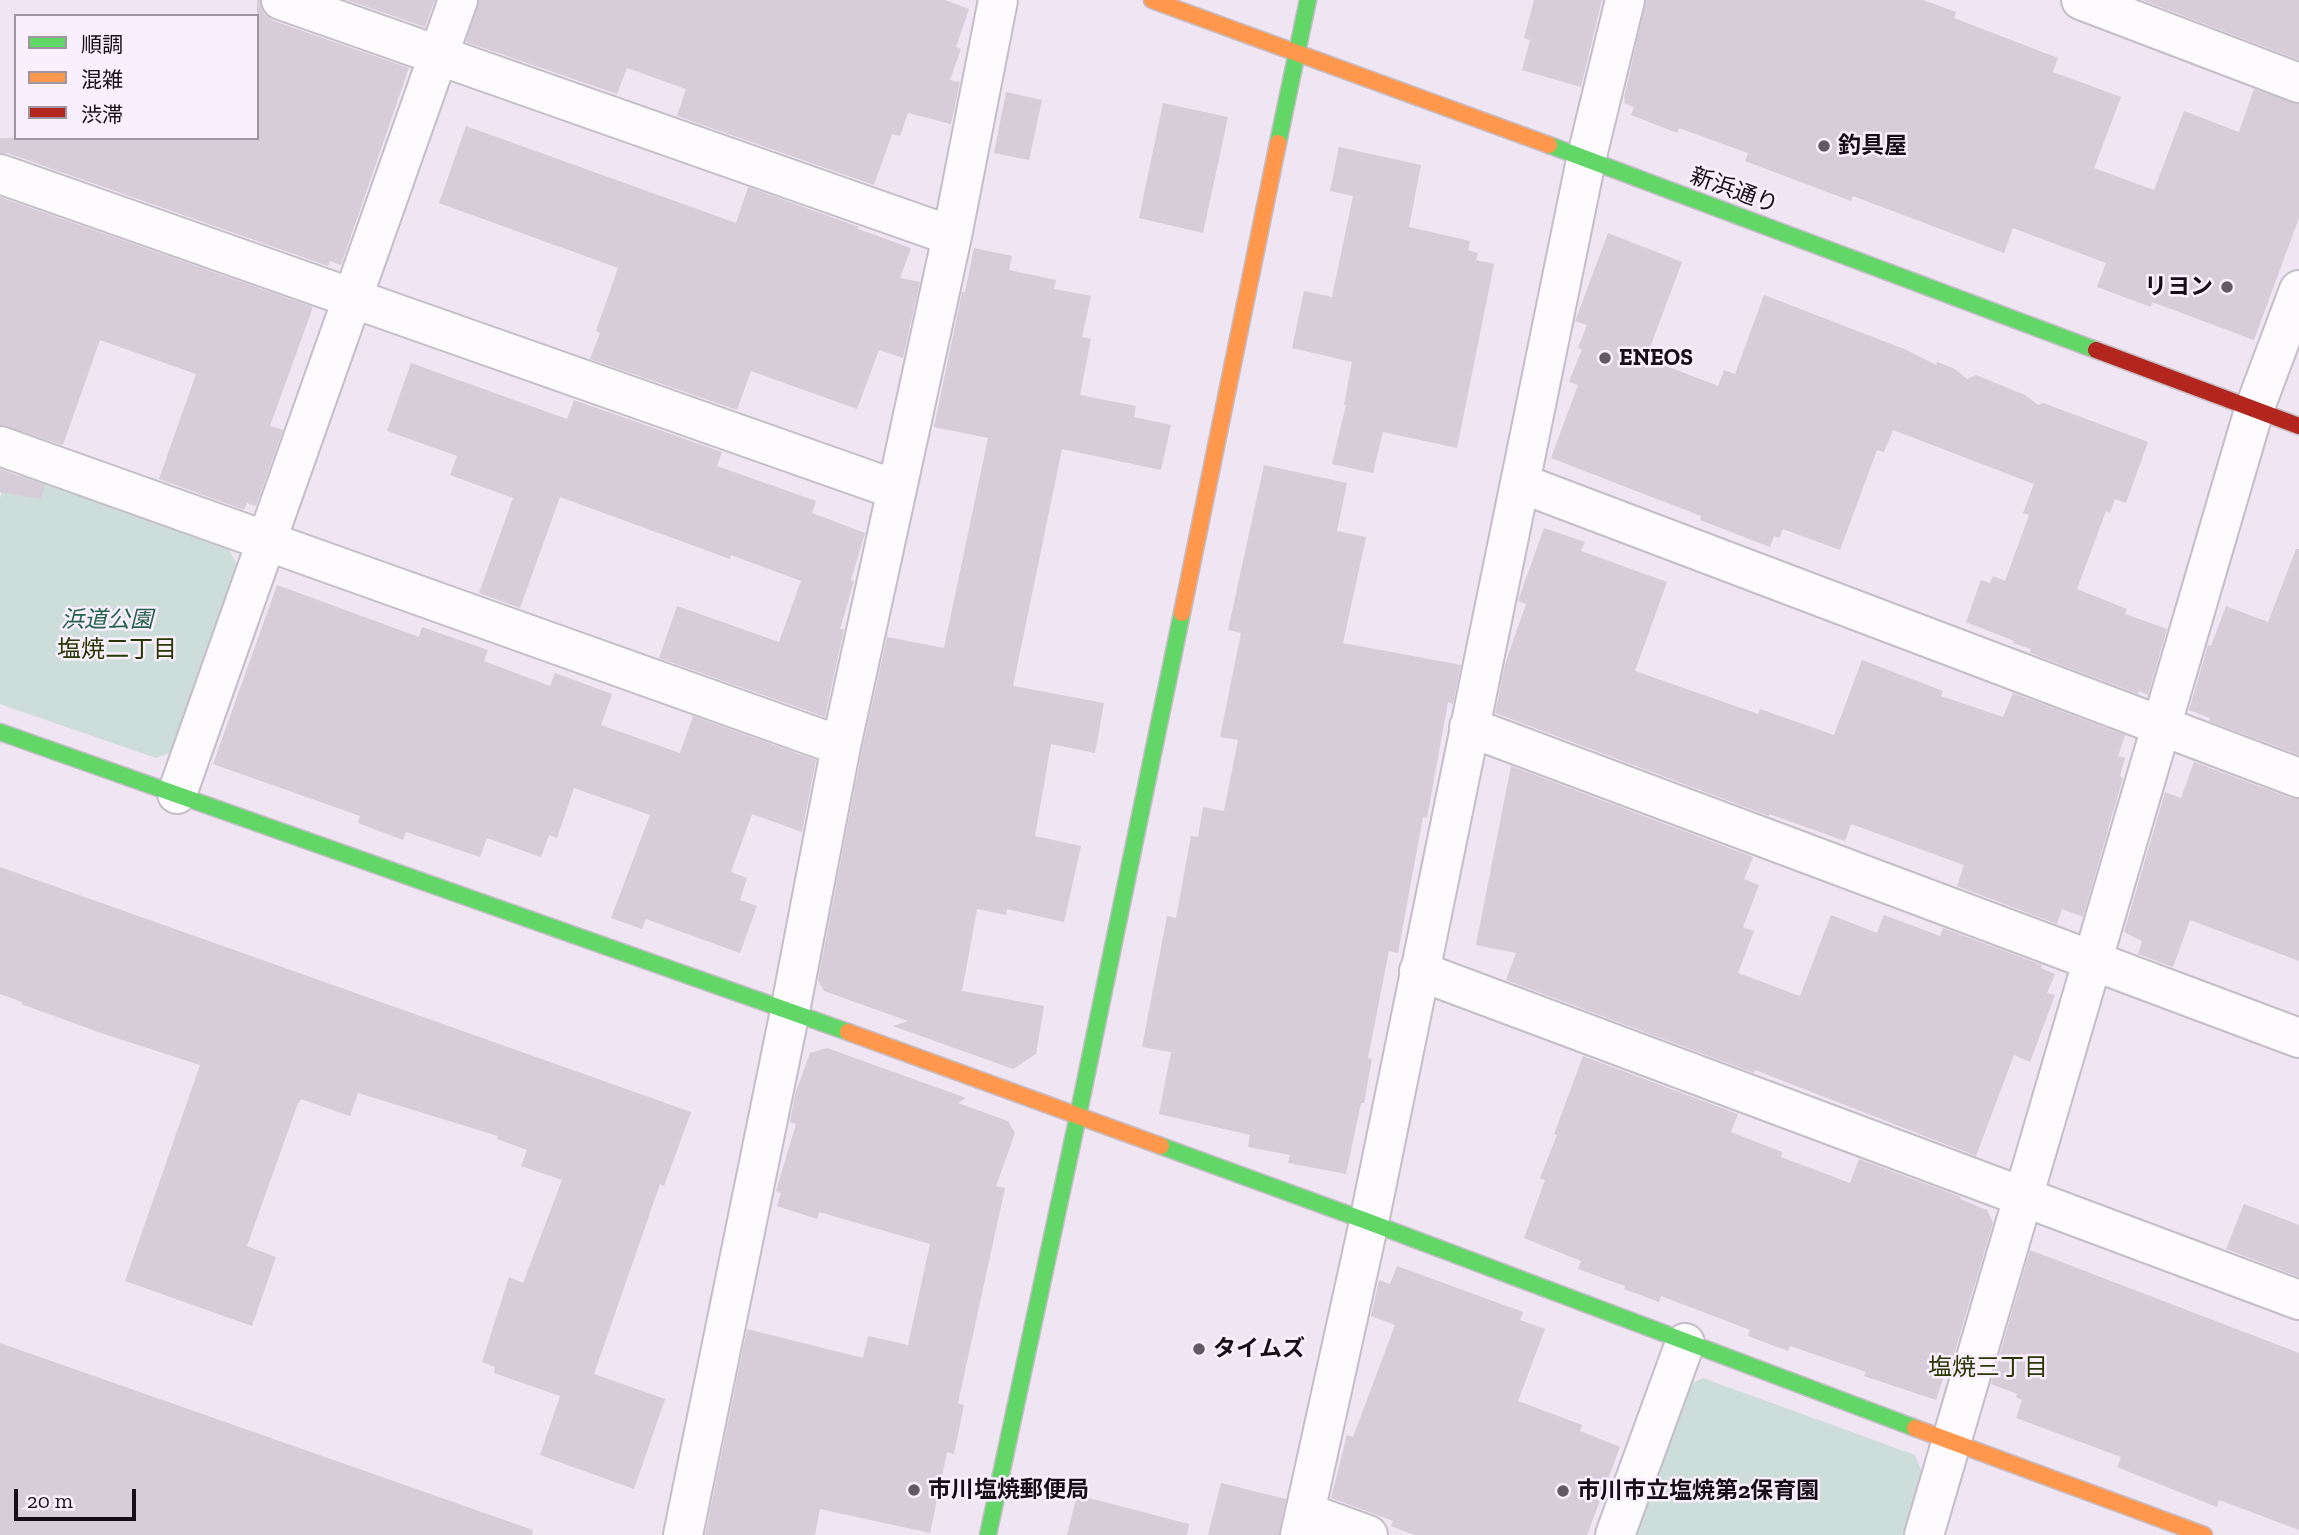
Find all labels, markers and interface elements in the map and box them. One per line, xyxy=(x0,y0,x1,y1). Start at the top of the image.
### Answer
legend xyxy=(14,14,259,140)
text: 順調 xyxy=(81,32,123,57)
text: 混雑 xyxy=(81,67,123,92)
text: 渋滞 xyxy=(81,102,123,127)
place label: 釣具屋 xyxy=(1838,132,1907,160)
marker: 釣具屋 xyxy=(1816,138,1832,154)
street label: 新浜通り xyxy=(1686,162,1782,220)
place label: リヨン xyxy=(2144,273,2213,301)
marker: リヨン xyxy=(2219,279,2235,295)
place label: ENEOS xyxy=(1619,344,1693,372)
marker: ENEOS xyxy=(1597,350,1613,366)
park label: 浜道公園 xyxy=(61,606,153,634)
district label: 塩焼二丁目 xyxy=(57,636,177,664)
place label: タイムズ xyxy=(1213,1335,1305,1363)
marker: タイムズ xyxy=(1191,1341,1207,1357)
district label: 塩焼三丁目 xyxy=(1928,1354,2048,1382)
scale bar xyxy=(18,1476,140,1520)
place label: 市川塩焼郵便局 xyxy=(928,1476,1089,1504)
place label: 市川市立塩焼第2保育園 xyxy=(1577,1477,1819,1505)
marker: 市川塩焼郵便局 xyxy=(906,1482,922,1498)
marker: 市川市立塩焼第2保育園 xyxy=(1555,1483,1571,1499)
text: 20 m xyxy=(27,1488,73,1513)

